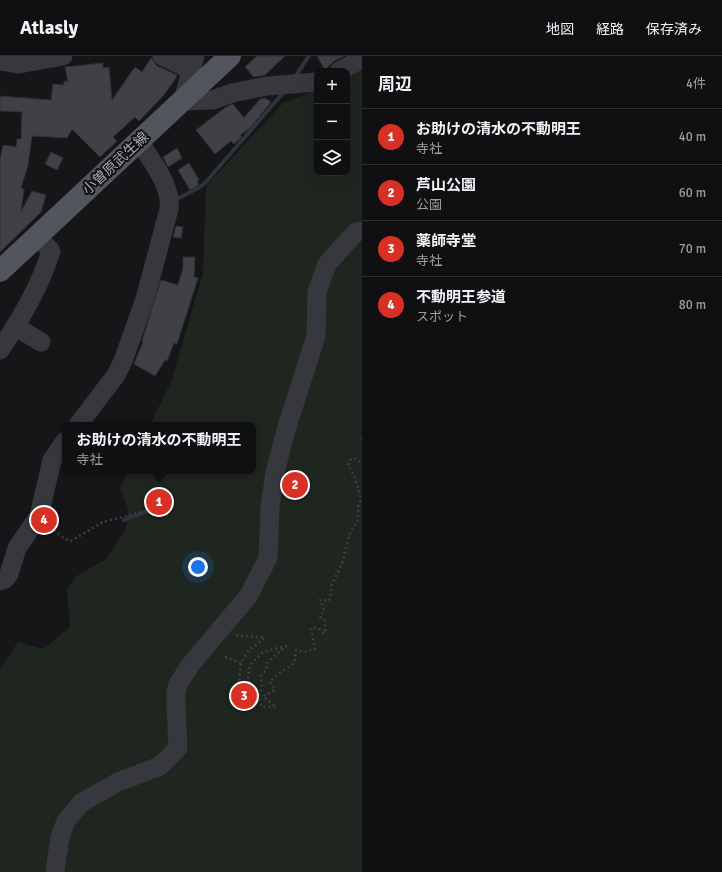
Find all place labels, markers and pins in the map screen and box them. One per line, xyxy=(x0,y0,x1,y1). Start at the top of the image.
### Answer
pin: 2 xyxy=(282,470,308,500)
pin: 1 xyxy=(146,487,172,517)
pin: 4 xyxy=(31,505,57,535)
pin: 3 xyxy=(231,681,257,711)

